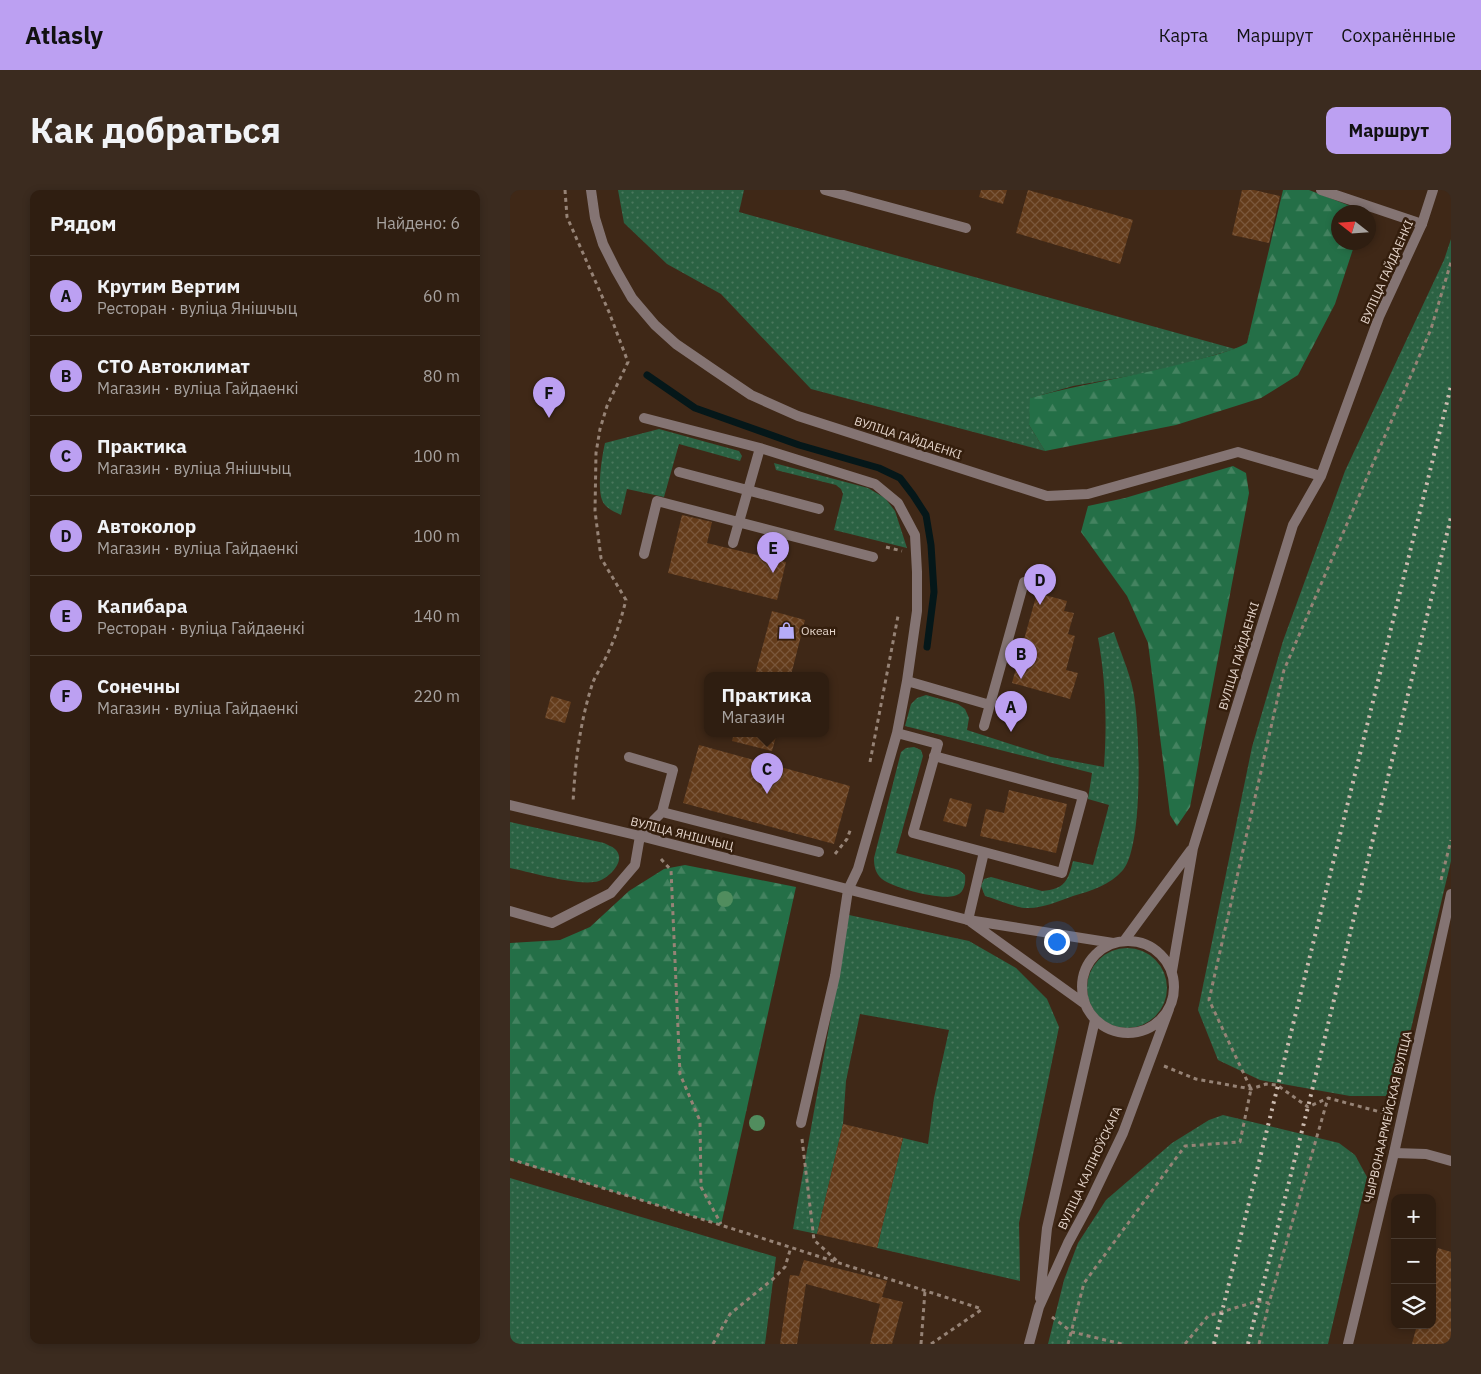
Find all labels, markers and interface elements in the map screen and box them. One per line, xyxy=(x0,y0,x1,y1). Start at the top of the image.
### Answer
text: Atlasly xyxy=(25,19,103,51)
text: Карта xyxy=(1159,24,1208,47)
text: Маршрут xyxy=(1236,24,1313,47)
text: Сохранённые xyxy=(1341,24,1456,47)
text: Как добраться xyxy=(30,107,281,153)
button: Маршрут xyxy=(1326,107,1451,154)
north arrow xyxy=(1331,205,1376,250)
text: Рядом xyxy=(50,209,117,237)
text: Найдено: 6 xyxy=(376,213,460,233)
street label: ВУЛІЦА ГАЙДАЕНКІ xyxy=(1357,217,1416,326)
text: Крутим Вертим xyxy=(97,274,240,298)
text: A xyxy=(61,286,71,306)
text: 60 m xyxy=(423,286,460,306)
text: Ресторан · вуліца Янішчыц xyxy=(97,298,297,318)
text: СТО Автоклимат xyxy=(97,354,250,378)
text: B xyxy=(61,366,71,386)
text: 80 m xyxy=(423,366,460,386)
pin: F xyxy=(533,377,565,418)
text: Магазин · вуліца Гайдаенкі xyxy=(97,378,299,398)
street label: ВУЛІЦА ГАЙДАЕНКІ xyxy=(852,413,964,462)
text: Практика xyxy=(97,434,187,458)
text: C xyxy=(61,446,71,466)
text: 100 m xyxy=(413,446,460,466)
text: Магазин · вуліца Янішчыц xyxy=(97,458,291,478)
text: Автоколор xyxy=(97,514,196,538)
text: D xyxy=(60,526,72,546)
text: 100 m xyxy=(413,526,460,546)
pin: E xyxy=(757,532,789,573)
text: Магазин · вуліца Гайдаенкі xyxy=(97,538,299,558)
pin: D xyxy=(1024,564,1056,605)
text: Капибара xyxy=(97,594,188,618)
street label: ВУЛІЦА ГАЙДАЕНКІ xyxy=(1215,600,1262,712)
text: E xyxy=(61,606,71,626)
text: 140 m xyxy=(413,606,460,626)
text: Ресторан · вуліца Гайдаенкі xyxy=(97,618,305,638)
shop icon: Океан xyxy=(777,621,797,641)
place label: Океан xyxy=(801,623,836,638)
pin: B xyxy=(1005,638,1037,679)
popup xyxy=(704,672,829,737)
text: Сонечны xyxy=(97,674,180,698)
text: Практика xyxy=(722,683,811,707)
text: F xyxy=(61,686,71,706)
text: 220 m xyxy=(413,686,460,706)
pin: A xyxy=(995,691,1027,732)
text: Магазин · вуліца Гайдаенкі xyxy=(97,698,299,718)
text: Магазин xyxy=(722,707,785,727)
pin: C xyxy=(751,753,783,794)
street label: ВУЛІЦА ЯНІШЧЫЦ xyxy=(629,813,736,854)
your location xyxy=(1044,929,1070,955)
street label: ЧЫРВОНААРМЕЙСКАЯ ВУЛІЦА xyxy=(1360,1029,1415,1204)
street label: ВУЛІЦА КАЛІНОЎСКАГА xyxy=(1054,1103,1125,1232)
map controls xyxy=(1391,1194,1436,1329)
button: + xyxy=(1391,1194,1436,1239)
button: − xyxy=(1391,1239,1436,1284)
button: layers xyxy=(1391,1284,1436,1329)

